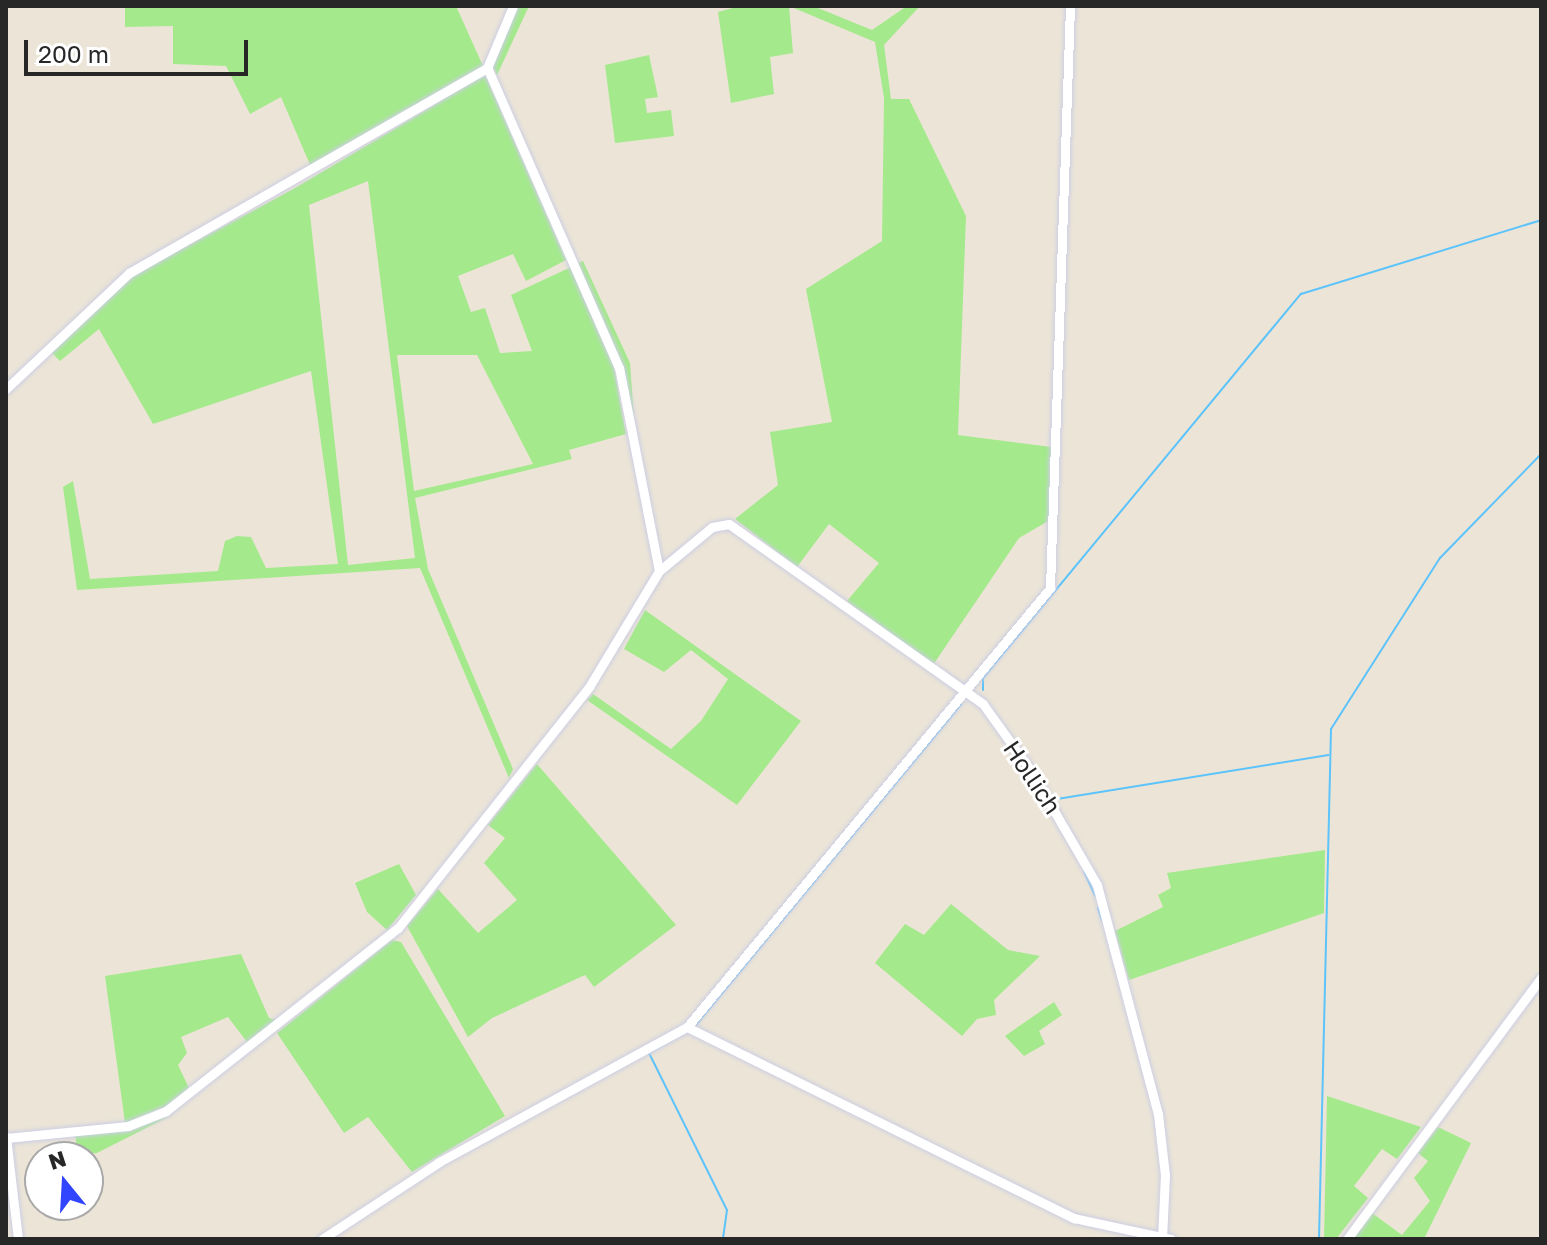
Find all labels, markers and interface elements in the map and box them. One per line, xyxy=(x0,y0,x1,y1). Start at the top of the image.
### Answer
scale bar xyxy=(28,24,252,74)
text: 200 m xyxy=(38,39,109,68)
street label: Hollich xyxy=(998,735,1068,819)
north arrow xyxy=(24,1141,104,1221)
text: N xyxy=(45,1144,69,1175)

